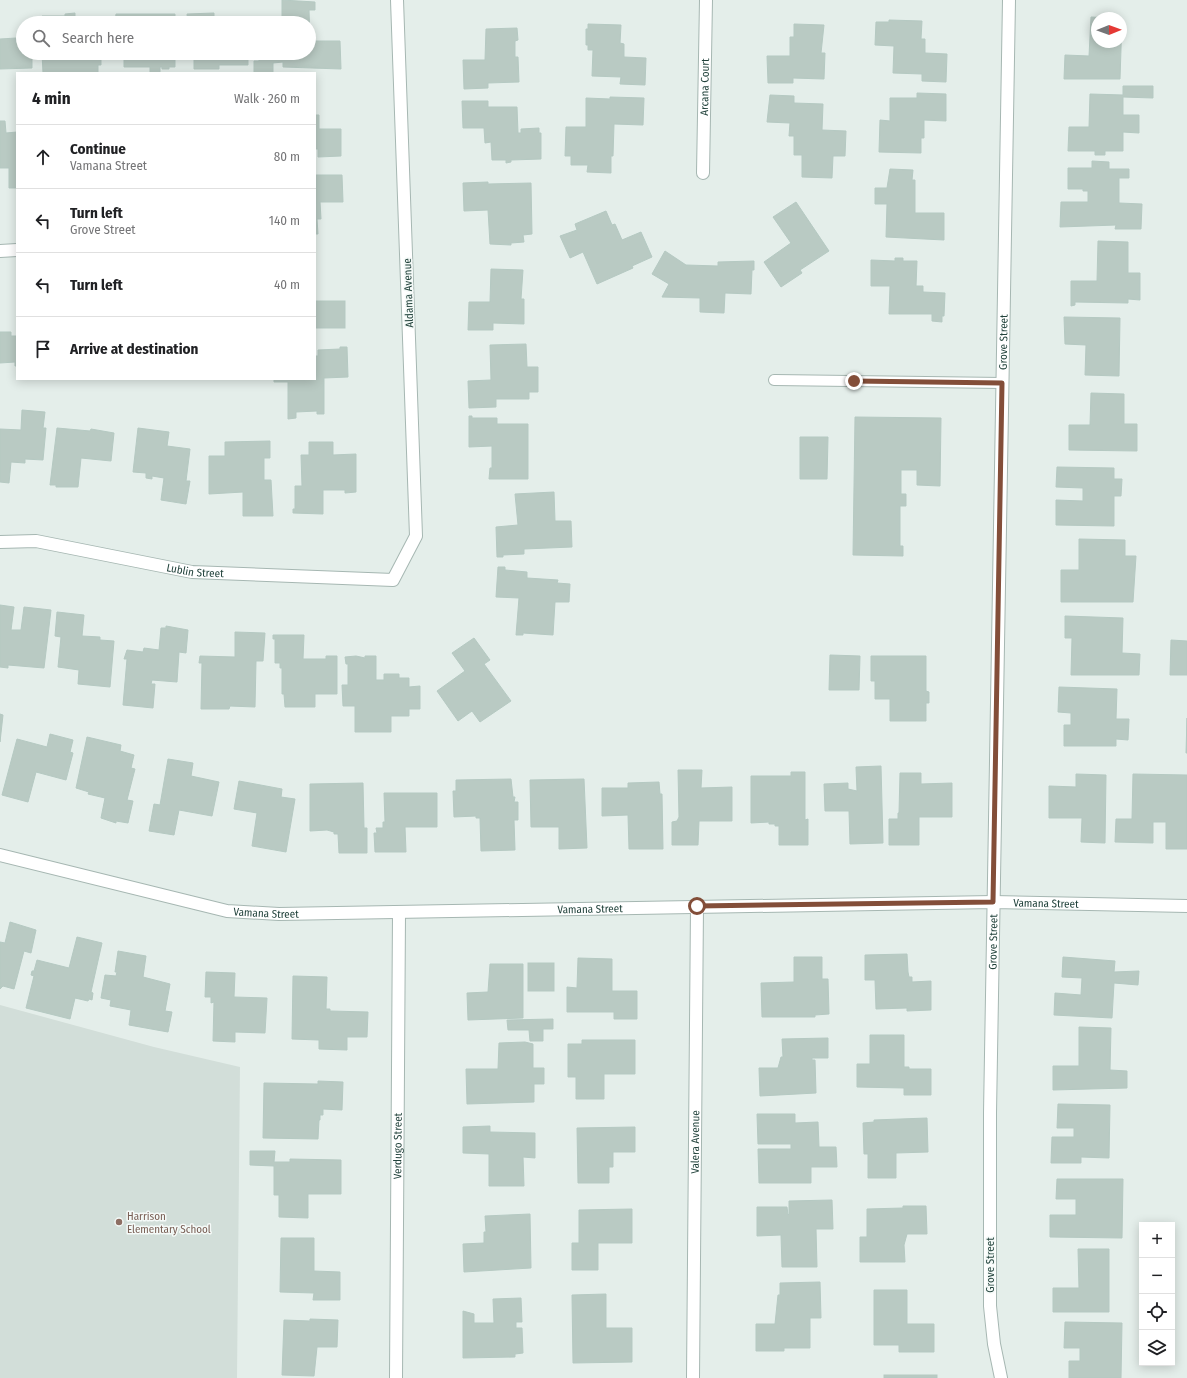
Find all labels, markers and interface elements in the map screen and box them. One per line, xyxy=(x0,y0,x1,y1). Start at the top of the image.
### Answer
north arrow xyxy=(1091,12,1127,48)
search box xyxy=(16,16,316,60)
icon: search xyxy=(30,27,52,49)
text: Search here xyxy=(62,29,134,47)
street label: Arcana Court xyxy=(698,58,712,116)
text: 4 min xyxy=(32,88,71,109)
text: Walk · 260 m xyxy=(234,91,300,106)
text: Continue xyxy=(70,140,126,158)
icon: ahead xyxy=(32,146,54,168)
text: 80 m xyxy=(274,149,300,164)
text: Vamana Street xyxy=(70,158,147,173)
text: Turn left xyxy=(70,204,123,222)
icon: left xyxy=(32,210,54,232)
text: 140 m xyxy=(269,213,300,228)
text: Grove Street xyxy=(70,222,136,237)
street label: Aldama Avenue xyxy=(401,258,416,328)
icon: left xyxy=(32,274,54,296)
text: Turn left xyxy=(70,276,123,294)
text: 40 m xyxy=(274,277,300,292)
street label: Grove Street xyxy=(997,314,1011,370)
icon: arrive xyxy=(32,338,54,360)
text: Arrive at destination xyxy=(70,340,198,358)
route end xyxy=(845,372,863,390)
street label: Lublin Street xyxy=(165,561,224,580)
street label: Vamana Street xyxy=(1013,896,1079,911)
route start xyxy=(688,897,706,915)
street label: Vamana Street xyxy=(557,902,623,916)
street label: Vamana Street xyxy=(233,905,299,921)
street label: Grove Street xyxy=(986,914,1000,970)
street label: Valera Avenue xyxy=(689,1110,702,1174)
street label: Verdugo Street xyxy=(391,1112,405,1179)
place label: Harrison Elementary School xyxy=(127,1210,211,1236)
marker: Harrison Elementary School xyxy=(114,1217,124,1227)
map controls xyxy=(1139,1222,1175,1366)
button: + xyxy=(1139,1222,1175,1258)
street label: Grove Street xyxy=(984,1237,997,1293)
button: − xyxy=(1139,1258,1175,1294)
button: locate xyxy=(1139,1294,1175,1330)
button: layers xyxy=(1139,1330,1175,1366)

